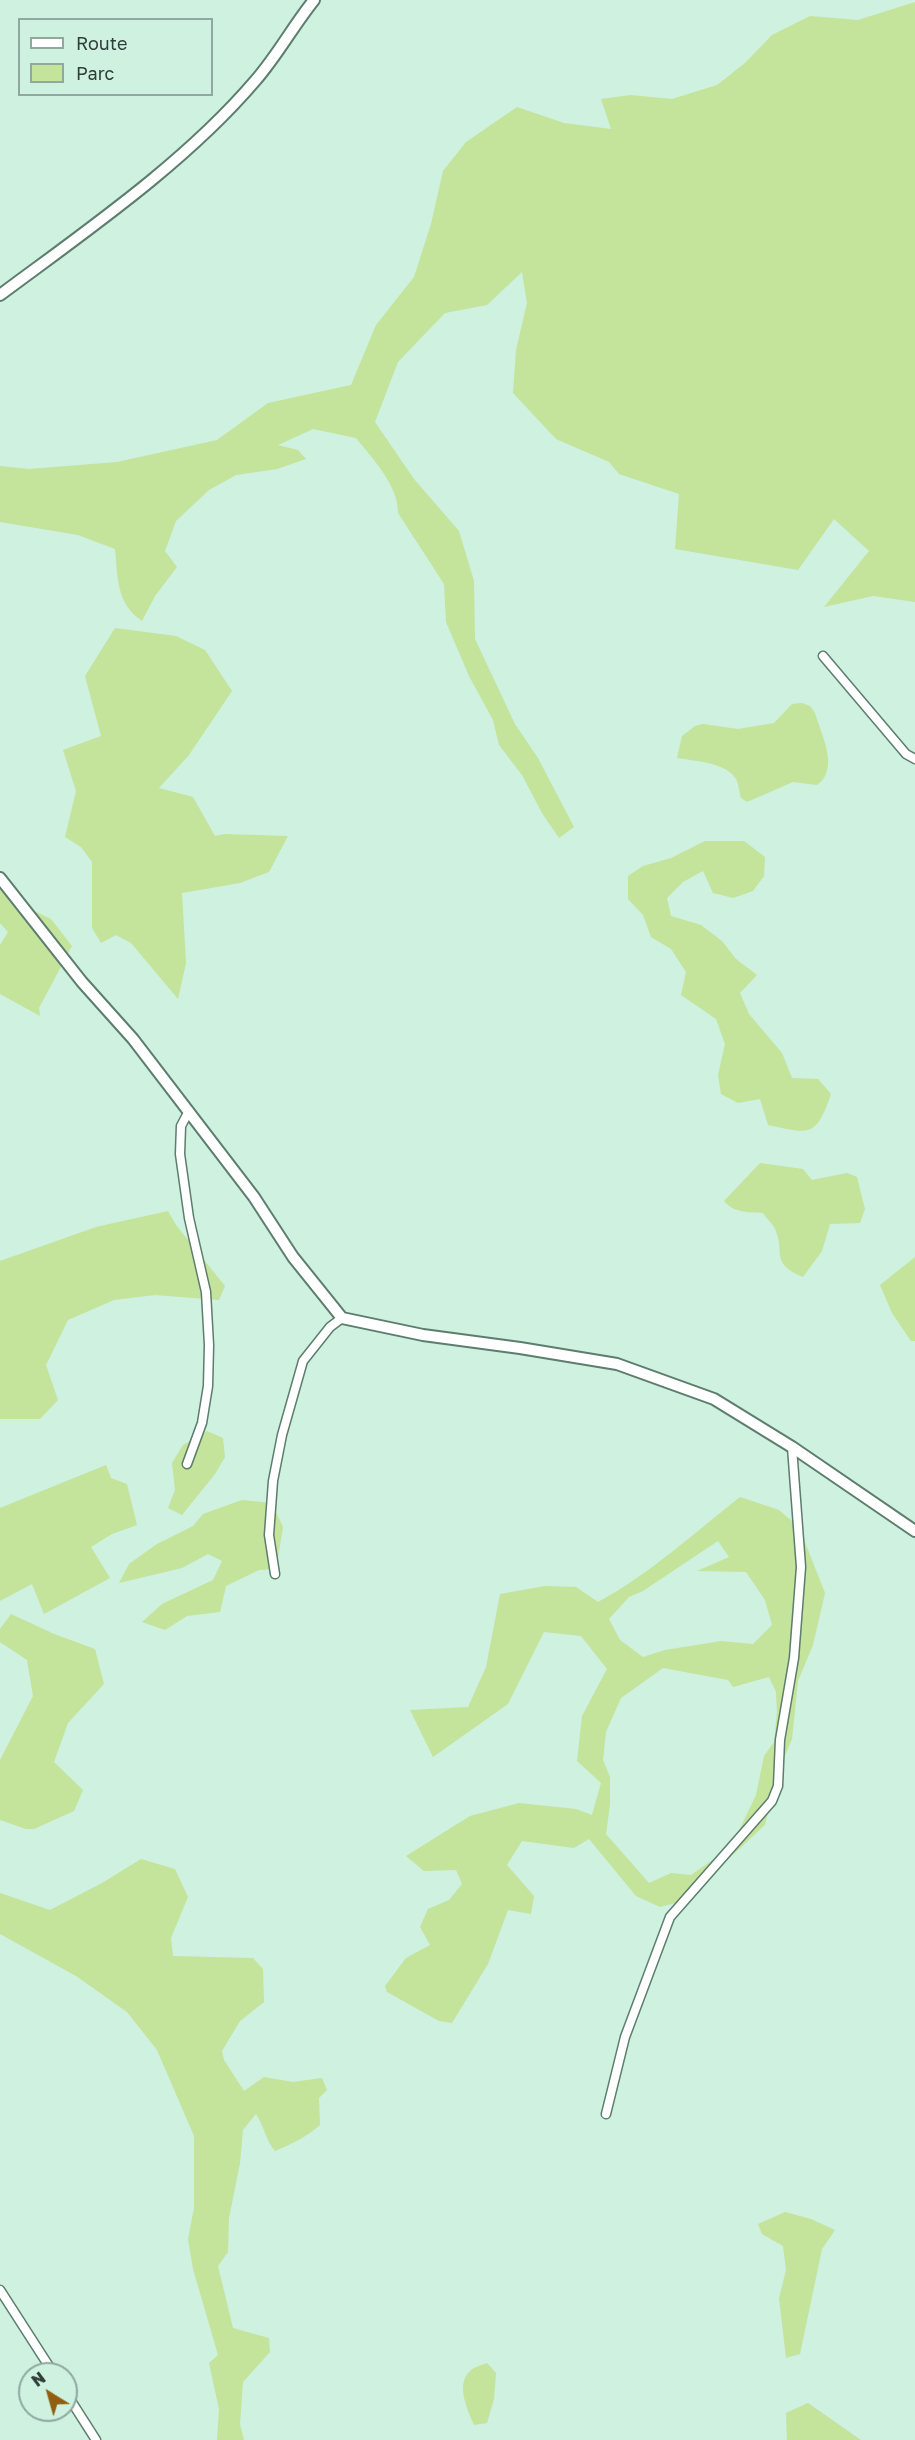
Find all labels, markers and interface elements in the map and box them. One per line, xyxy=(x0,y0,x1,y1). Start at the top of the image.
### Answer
legend xyxy=(18,18,213,96)
text: Route xyxy=(76,32,127,54)
text: Parc xyxy=(76,62,114,84)
north arrow xyxy=(18,2362,78,2422)
text: N xyxy=(27,2368,49,2391)

